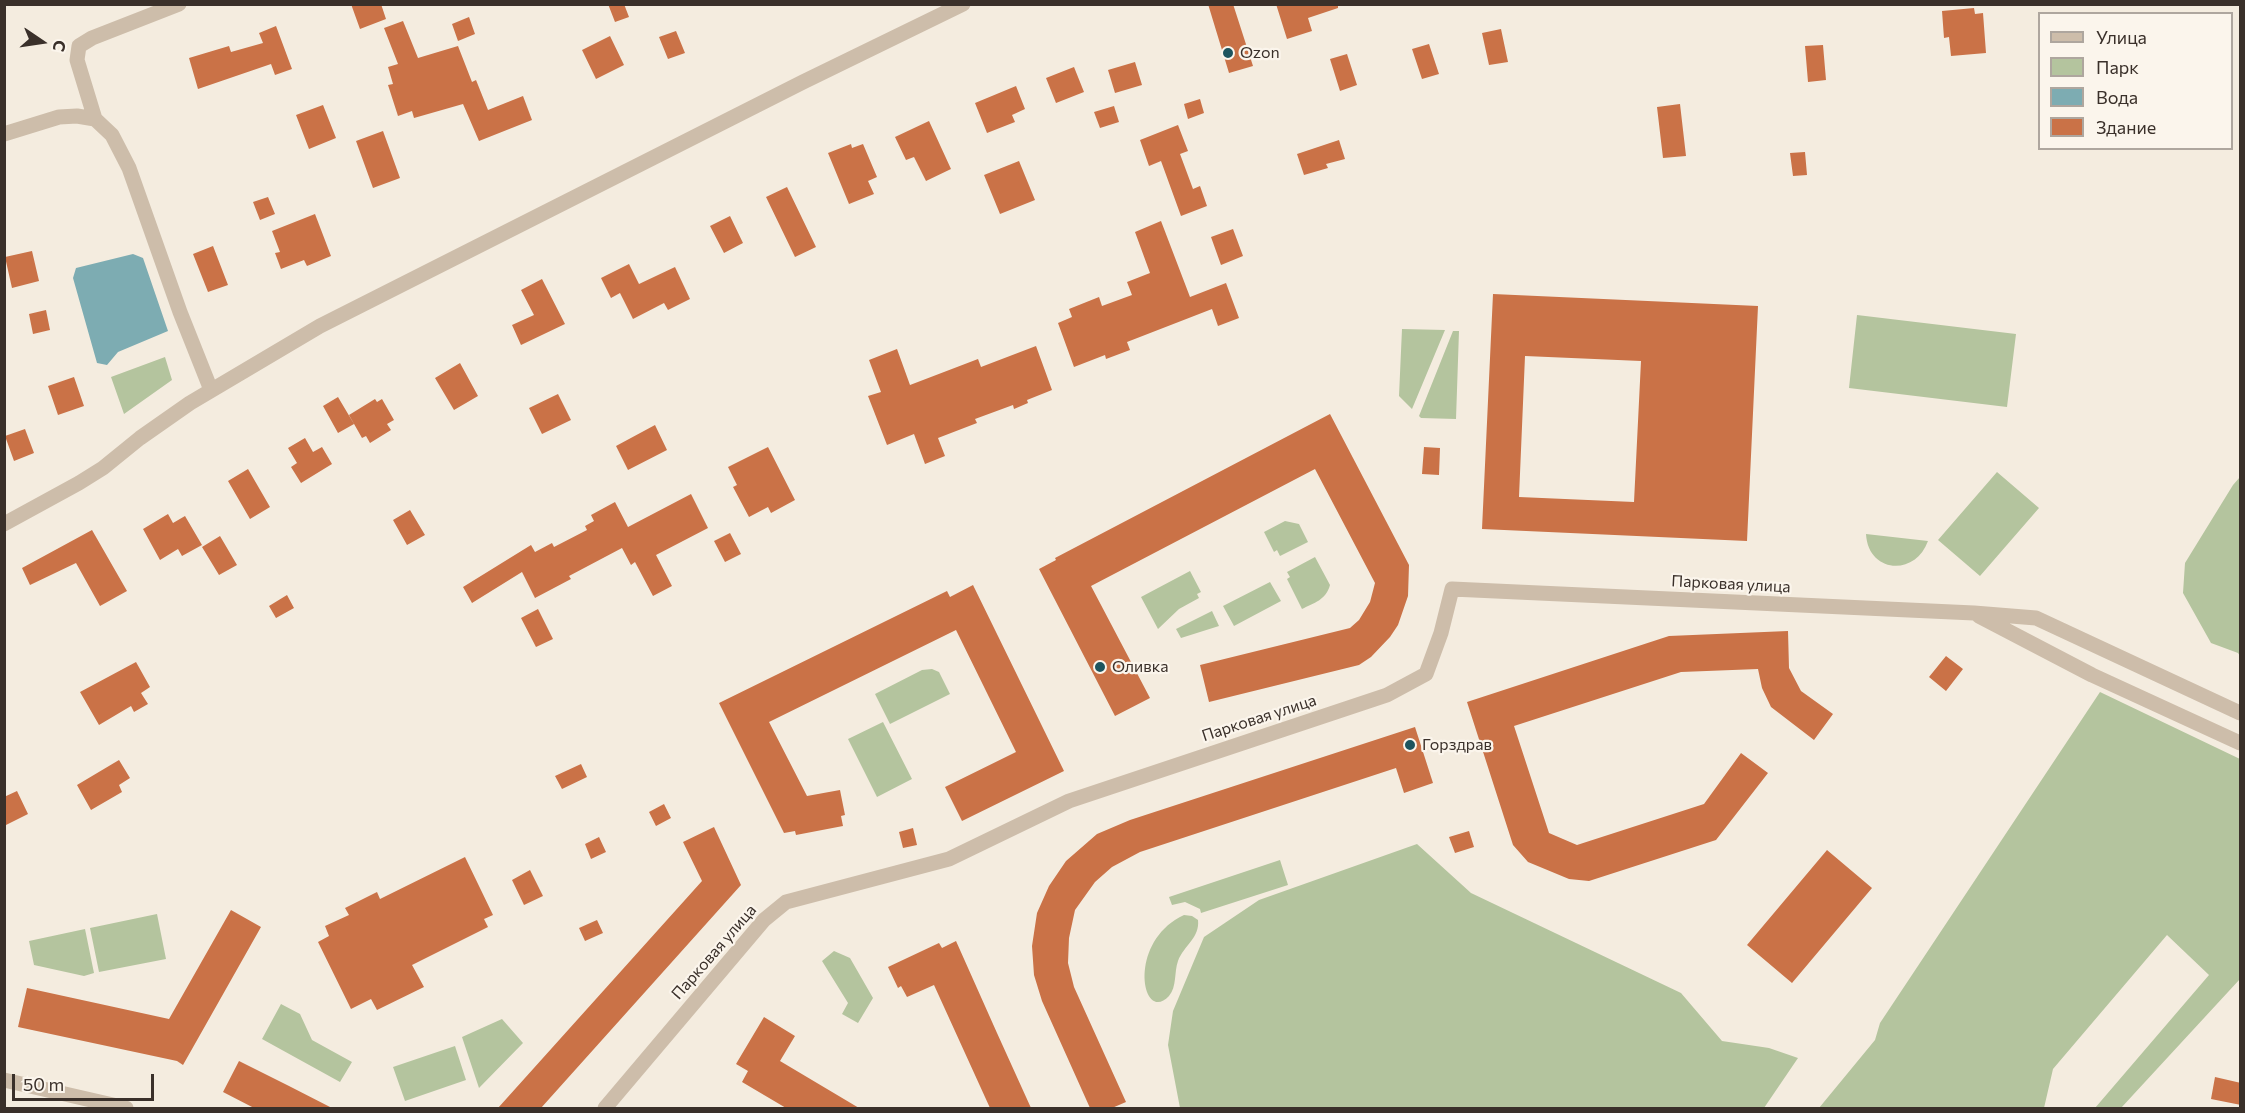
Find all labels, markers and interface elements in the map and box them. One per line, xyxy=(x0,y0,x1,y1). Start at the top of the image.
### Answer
north arrow xyxy=(12,12,72,72)
legend xyxy=(2038,12,2233,150)
text: Улица xyxy=(2096,26,2147,48)
text: С xyxy=(50,39,71,54)
place label: Ozon xyxy=(1240,43,1280,63)
marker: Ozon xyxy=(1221,46,1235,60)
text: Парк xyxy=(2096,56,2139,78)
text: Вода xyxy=(2096,86,2138,108)
text: Здание xyxy=(2096,116,2156,138)
street label: Парковая улица xyxy=(1671,571,1791,597)
place label: Оливка xyxy=(1112,657,1169,677)
marker: Оливка xyxy=(1093,660,1107,674)
street label: Парковая улица xyxy=(1199,690,1319,746)
place label: Горздрав xyxy=(1422,735,1492,755)
marker: Горздрав xyxy=(1403,738,1417,752)
street label: Парковая улица xyxy=(668,901,760,1003)
scale bar xyxy=(15,1062,158,1100)
text: 50 m xyxy=(23,1073,64,1095)

